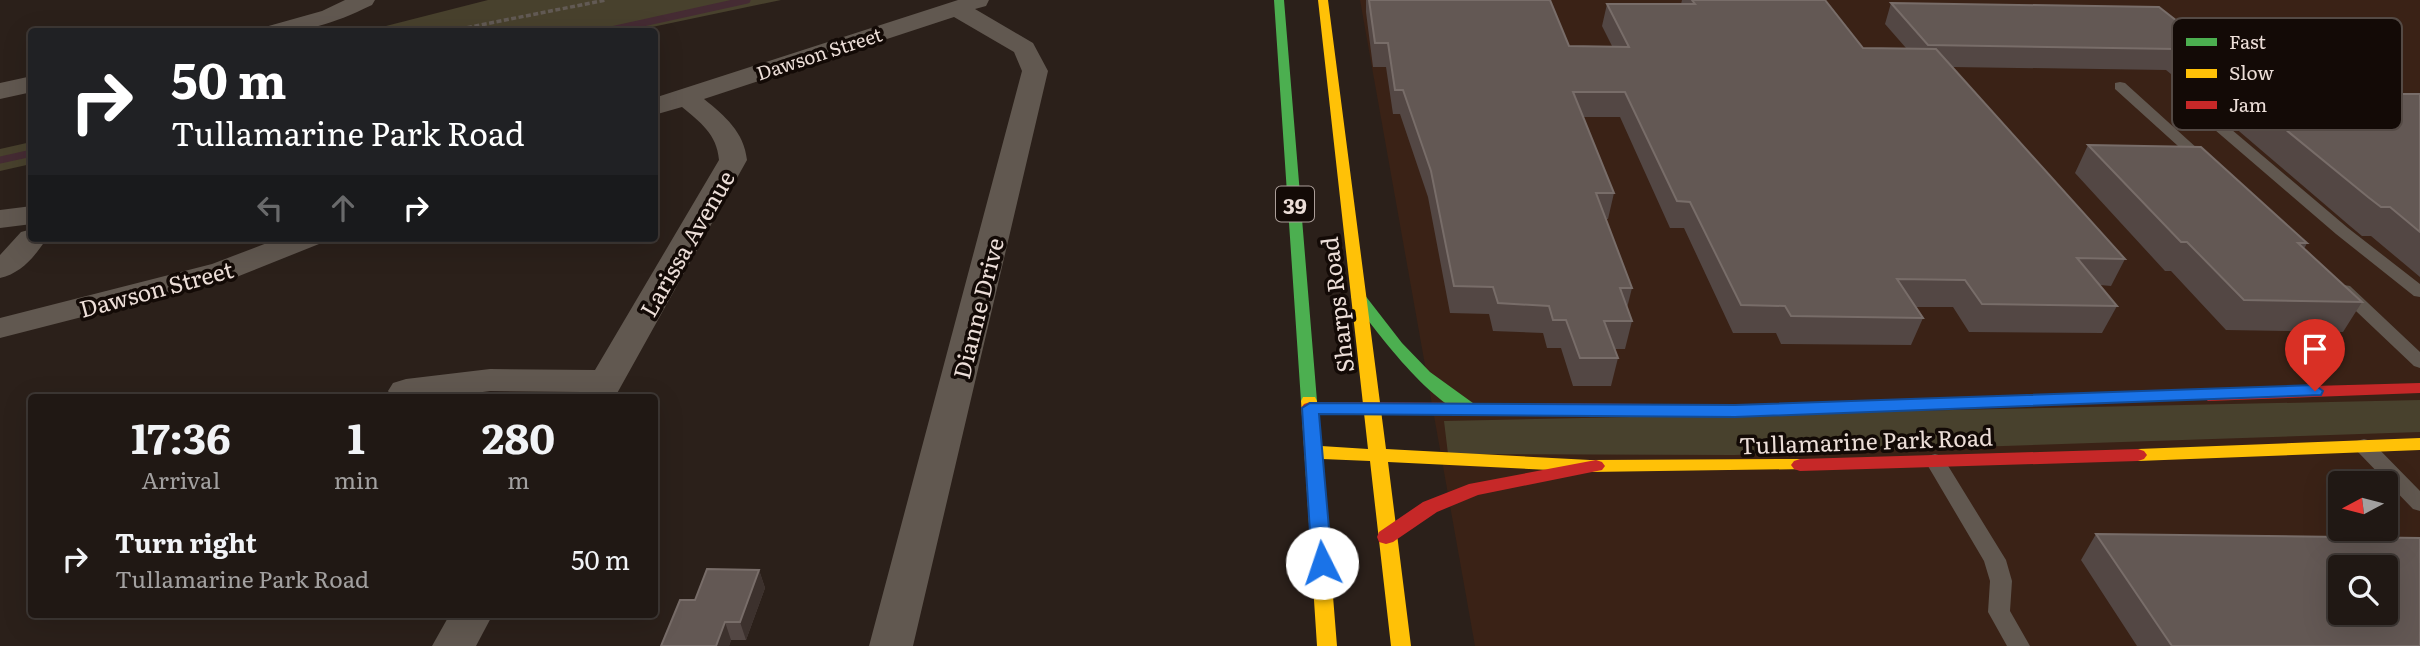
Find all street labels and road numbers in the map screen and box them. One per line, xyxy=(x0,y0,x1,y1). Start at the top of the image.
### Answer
street label: Dawson Street xyxy=(753,19,886,86)
street label: Larissa Avenue xyxy=(630,163,742,322)
road number: 39 xyxy=(1276,186,1314,222)
street label: Dianne Drive xyxy=(943,234,1011,382)
street label: Sharps Road xyxy=(1311,235,1361,375)
street label: Dawson Street xyxy=(75,251,237,325)
street label: Tullamarine Park Road xyxy=(1738,419,1994,461)

